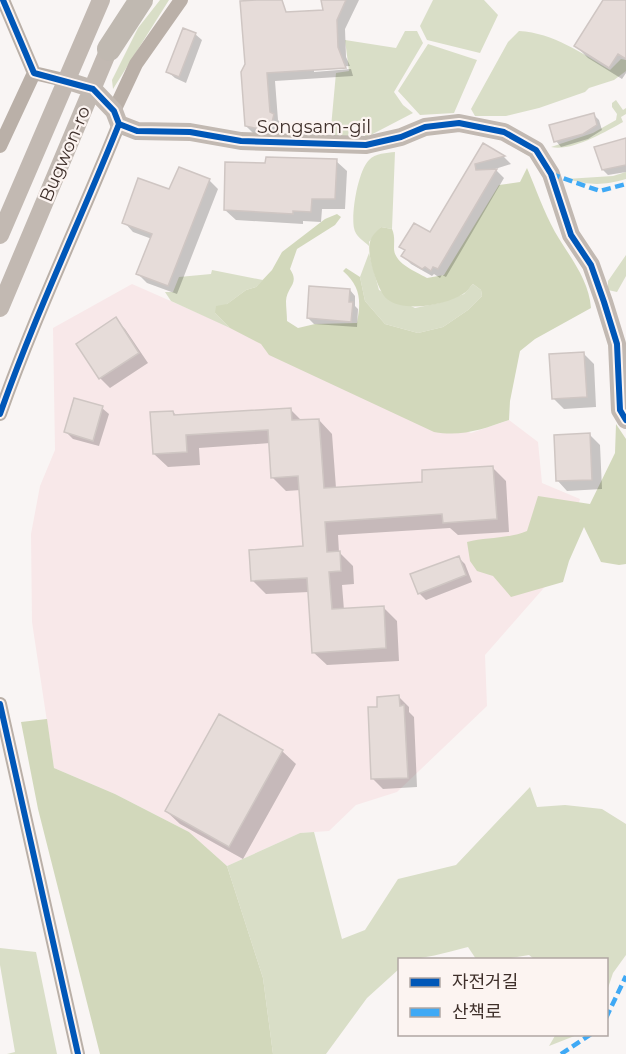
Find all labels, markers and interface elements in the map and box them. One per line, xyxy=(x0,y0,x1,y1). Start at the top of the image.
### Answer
street label: Bugwon-ro xyxy=(35,103,95,205)
street label: Songsam-gil xyxy=(257,116,371,138)
legend xyxy=(398,958,608,1036)
text: 자전거길 xyxy=(452,971,518,993)
text: 산책로 xyxy=(452,1001,502,1023)

